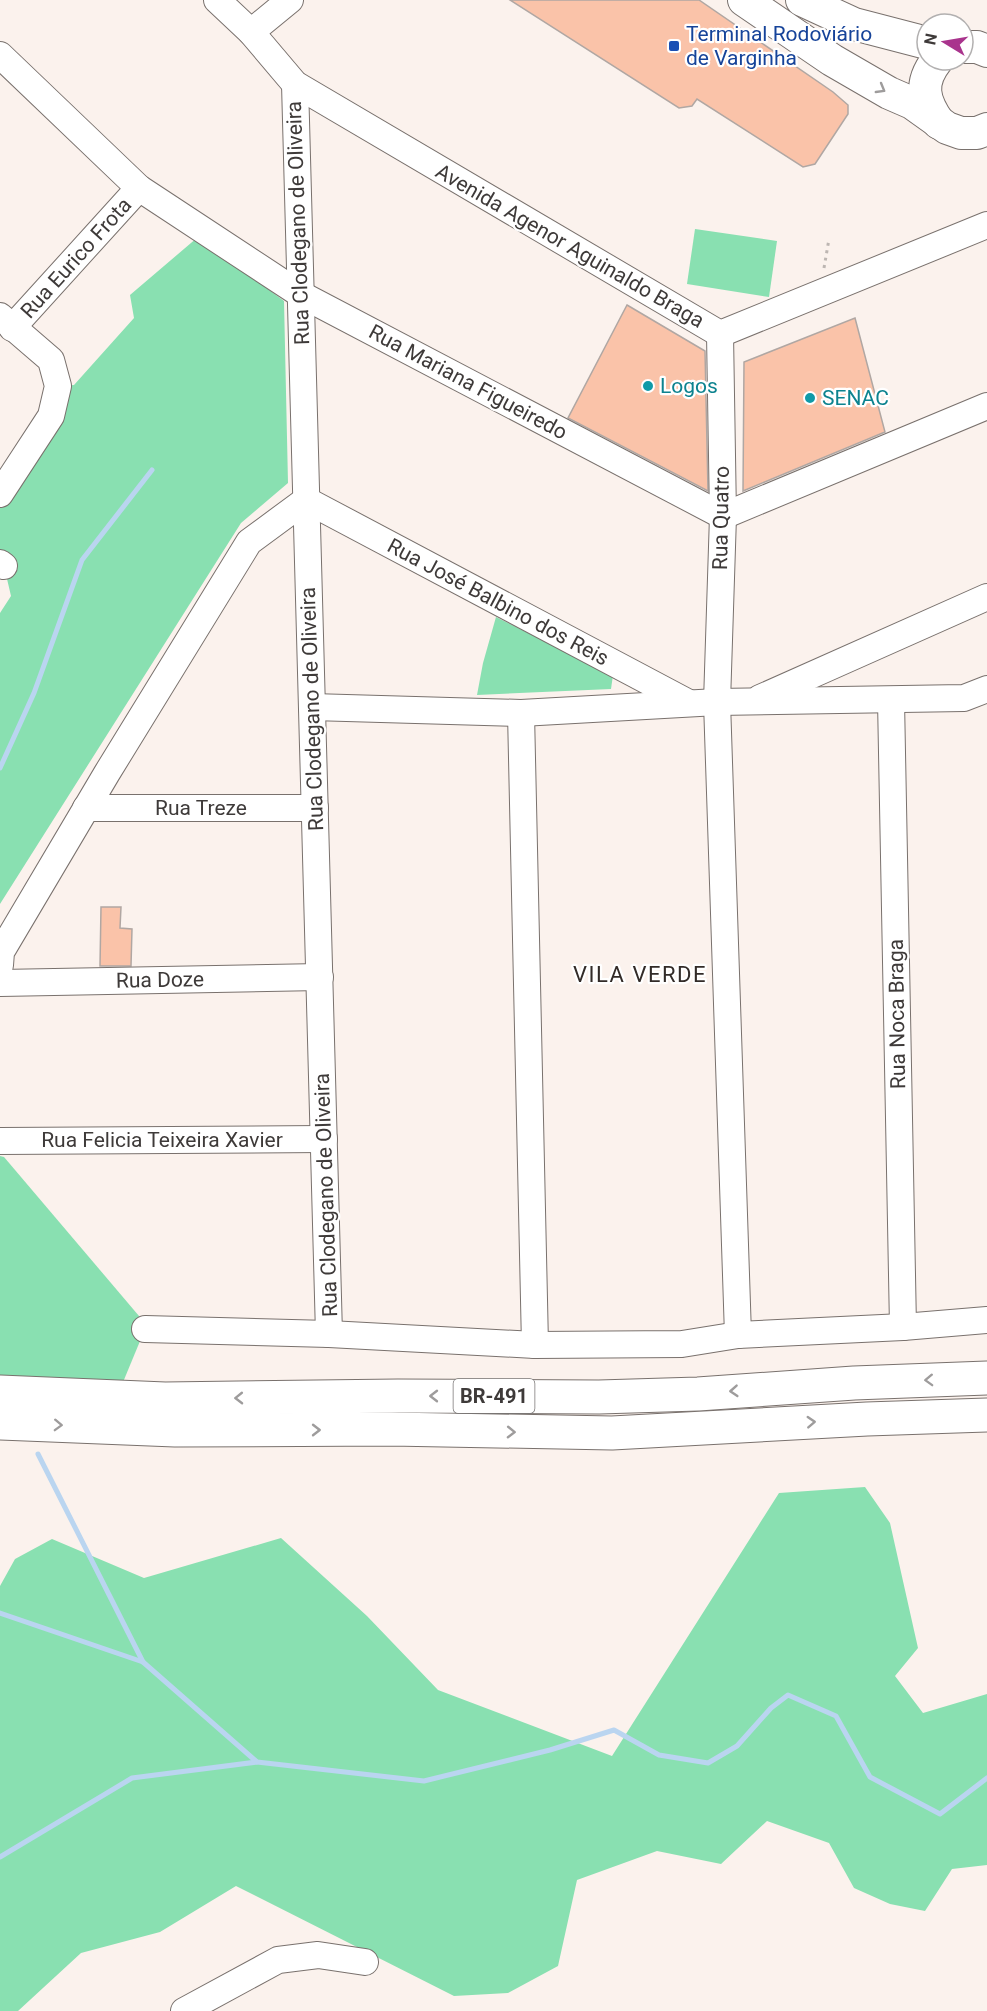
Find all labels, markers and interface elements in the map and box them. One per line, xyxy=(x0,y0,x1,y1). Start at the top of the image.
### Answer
north arrow xyxy=(915,12,975,72)
place label: Terminal Rodoviário de Varginha xyxy=(686,22,872,70)
text: N xyxy=(920,32,941,47)
marker: Terminal Rodoviário de Varginha xyxy=(667,39,681,53)
one-way arrow xyxy=(875,81,885,93)
street label: Rua Clodegano de Oliveira xyxy=(282,101,314,345)
street label: Avenida Agenor Aguinaldo Braga xyxy=(432,159,708,333)
street label: Rua Eurico Frota xyxy=(16,193,136,323)
street label: Rua Mariana Figueiredo xyxy=(365,320,571,444)
place label: Logos xyxy=(660,374,718,398)
marker: Logos xyxy=(641,379,655,393)
place label: SENAC xyxy=(822,386,889,410)
marker: SENAC xyxy=(803,391,817,405)
street label: Rua Quatro xyxy=(708,466,734,570)
street label: Rua José Balbino dos Reis xyxy=(383,533,613,671)
street label: Rua Clodegano de Oliveira xyxy=(296,587,328,831)
street label: Rua Treze xyxy=(155,796,247,820)
street label: Rua Noca Braga xyxy=(884,939,910,1089)
district label: VILA VERDE xyxy=(573,962,707,987)
street label: Rua Doze xyxy=(116,967,204,993)
street label: Rua Clodegano de Oliveira xyxy=(310,1073,342,1317)
street label: Rua Felicia Teixeira Xavier xyxy=(41,1128,283,1152)
one-way arrow xyxy=(924,1374,933,1386)
road number: BR-491 xyxy=(454,1379,534,1413)
one-way arrow xyxy=(729,1385,738,1398)
one-way arrow xyxy=(430,1390,439,1402)
one-way arrow xyxy=(235,1392,244,1404)
one-way arrow xyxy=(807,1415,816,1428)
one-way arrow xyxy=(54,1419,63,1432)
one-way arrow xyxy=(312,1424,321,1436)
one-way arrow xyxy=(507,1425,516,1438)

